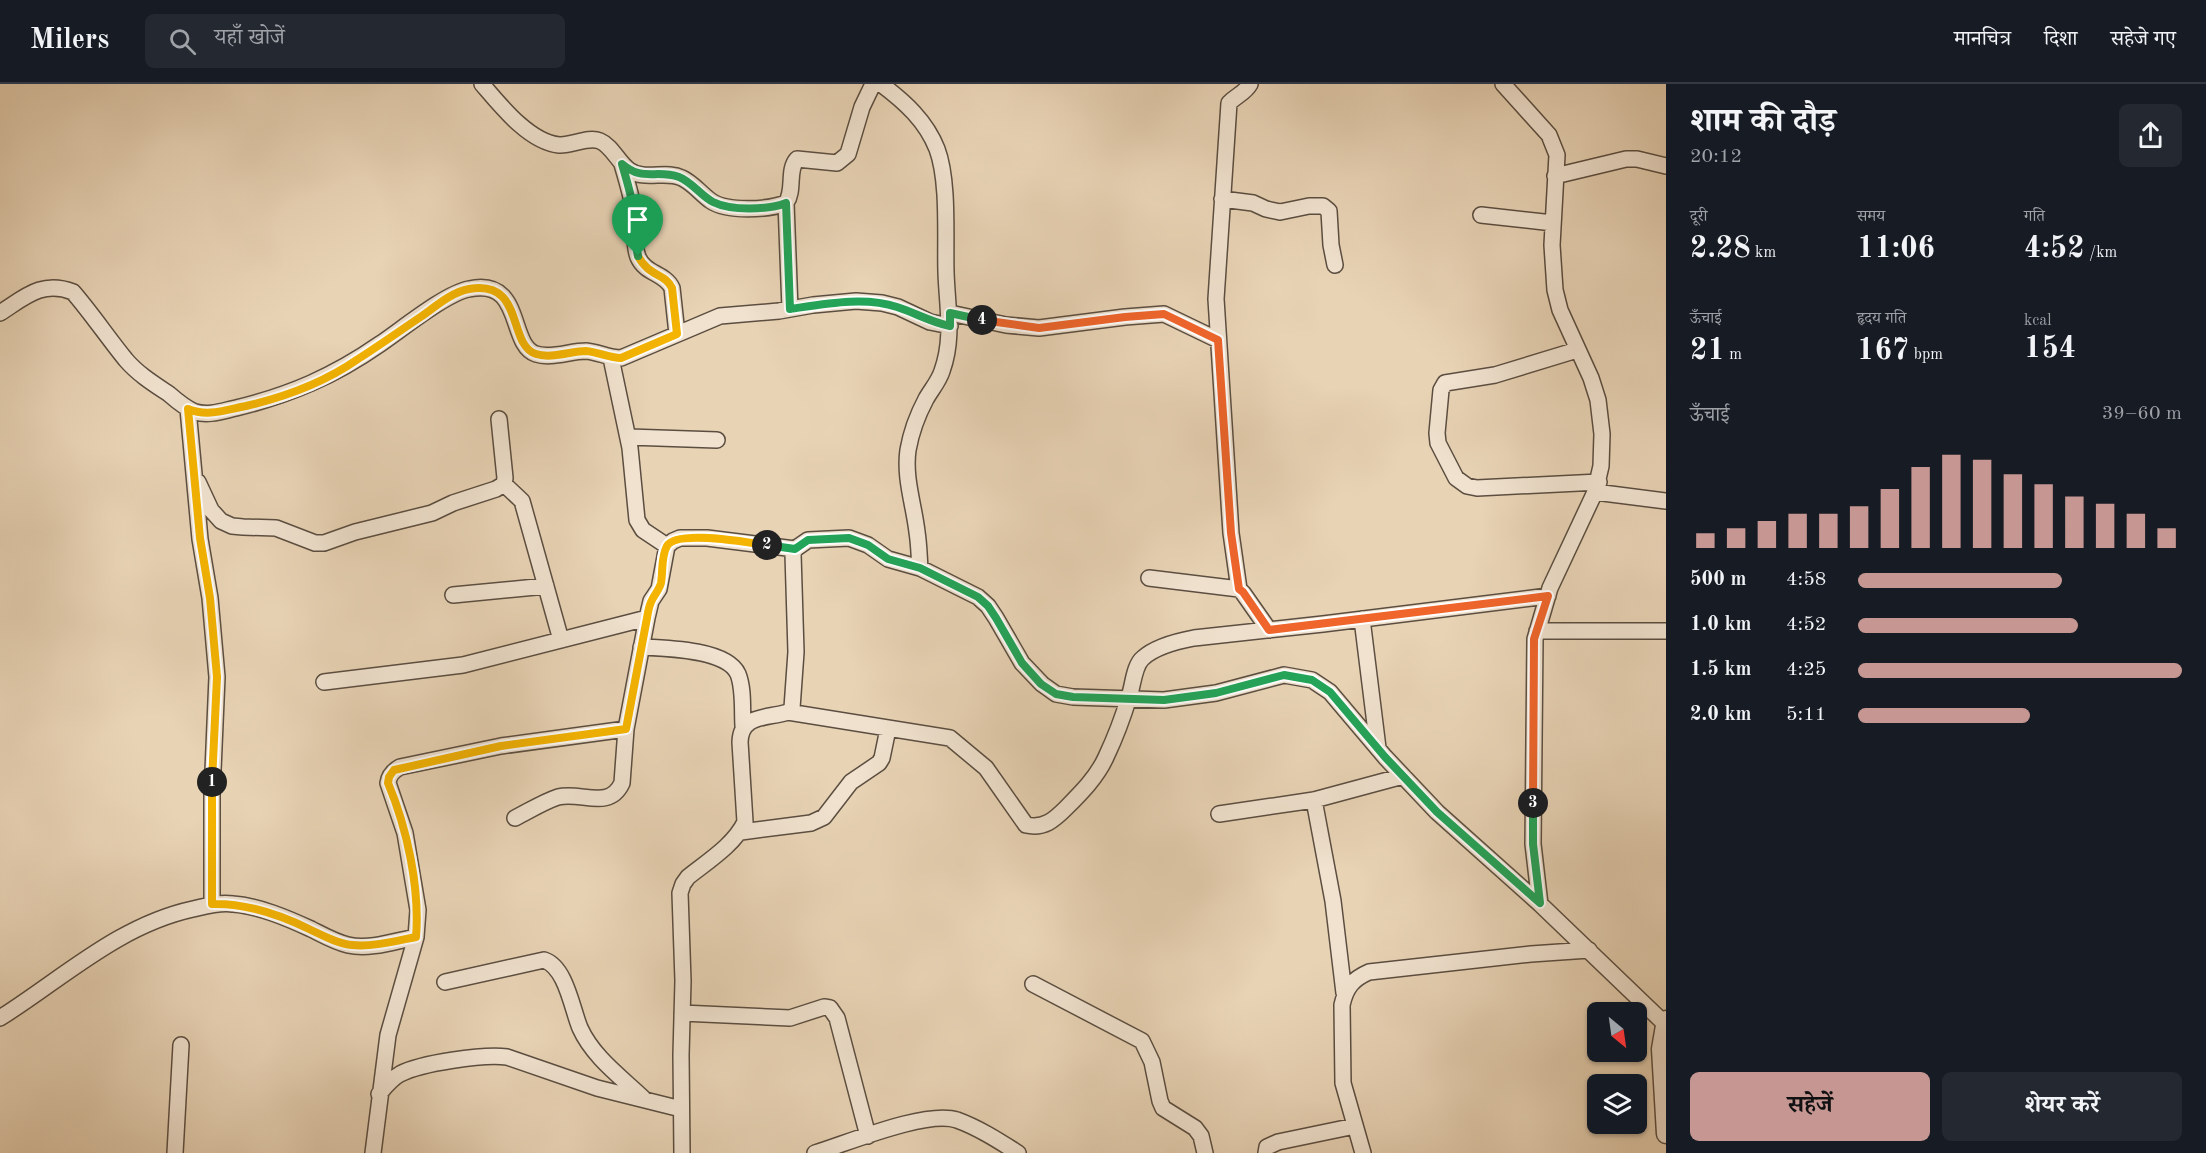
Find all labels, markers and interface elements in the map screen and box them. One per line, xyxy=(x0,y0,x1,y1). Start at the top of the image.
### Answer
search box xyxy=(145,14,565,68)
icon: search xyxy=(166,25,199,58)
text: Milers xyxy=(30,27,109,55)
text: यहाँ खोजें xyxy=(214,27,285,49)
text: मानचित्र xyxy=(1954,29,2011,50)
text: दिशा xyxy=(2044,29,2077,50)
text: सहेजे गए xyxy=(2110,29,2176,50)
button: share xyxy=(2119,104,2182,167)
text: शाम की दौड़ xyxy=(1690,106,1836,139)
text: 20:12 xyxy=(1690,147,1742,167)
pin xyxy=(612,194,663,256)
icon: arrive xyxy=(621,203,654,236)
text: दूरी xyxy=(1690,209,1707,225)
text: समय xyxy=(1857,209,1885,225)
text: गति xyxy=(2024,209,2045,225)
text: 2.28 xyxy=(1690,234,1751,264)
text: 11:06 xyxy=(1857,234,1935,264)
text: 4:52 xyxy=(2024,234,2085,264)
text: km xyxy=(1751,245,1776,261)
text: /km xyxy=(2085,245,2117,261)
pin: 4 xyxy=(967,305,997,335)
text: ऊँचाई xyxy=(1690,311,1722,327)
text: हृदय गति xyxy=(1857,311,1906,327)
text: 4 xyxy=(977,312,987,328)
text: kcal xyxy=(2024,313,2052,329)
text: 154 xyxy=(2024,334,2076,364)
text: 21 xyxy=(1690,336,1725,366)
text: 167 xyxy=(1857,336,1909,366)
text: m xyxy=(1725,347,1742,363)
text: bpm xyxy=(1909,347,1943,363)
text: 39–60 m xyxy=(2102,404,2182,424)
text: ऊँचाई xyxy=(1690,406,1729,426)
pin: 2 xyxy=(752,530,782,560)
text: 2 xyxy=(762,537,772,553)
text: 500 m xyxy=(1690,570,1746,590)
text: 4:58 xyxy=(1786,570,1826,590)
text: 1.0 km xyxy=(1690,615,1752,635)
text: 4:52 xyxy=(1786,615,1826,635)
text: 1.5 km xyxy=(1690,660,1752,680)
text: 4:25 xyxy=(1786,660,1826,680)
text: 2.0 km xyxy=(1690,705,1752,725)
text: 5:11 xyxy=(1786,705,1826,725)
pin: 1 xyxy=(197,767,227,797)
text: 1 xyxy=(207,774,217,790)
pin: 3 xyxy=(1518,788,1548,818)
text: 3 xyxy=(1528,795,1538,811)
north arrow xyxy=(1587,1002,1647,1062)
map controls xyxy=(1587,1002,1647,1134)
button: सहेजें xyxy=(1690,1072,1930,1141)
button: शेयर करें xyxy=(1942,1072,2182,1141)
button: layers xyxy=(1587,1074,1647,1134)

